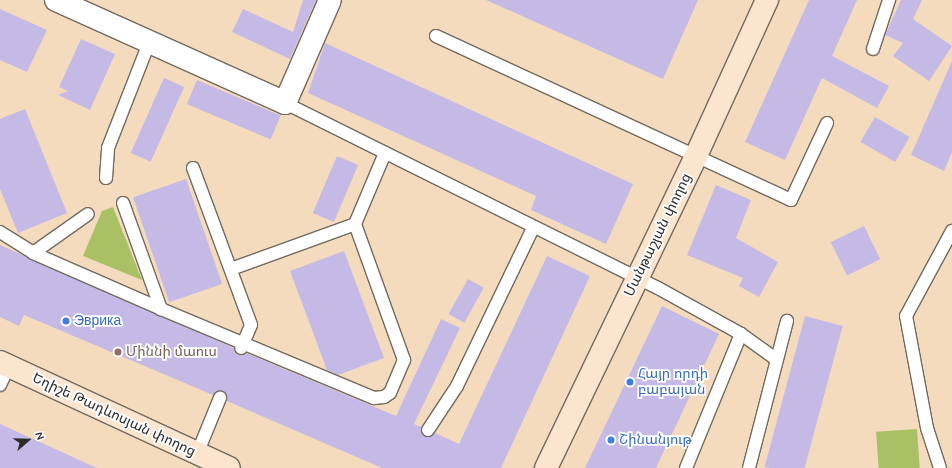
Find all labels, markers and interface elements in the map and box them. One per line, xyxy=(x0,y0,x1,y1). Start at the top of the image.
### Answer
street label: Մանթաշյան փողոց xyxy=(621,171,695,299)
place label: Эврика xyxy=(74,313,121,329)
marker: Эврика xyxy=(61,316,71,326)
place label: Միննի մաուս xyxy=(126,344,217,360)
marker: Միննի մաուս xyxy=(113,347,123,357)
place label: Հայր որդի բաբայան xyxy=(638,366,708,398)
street label: Եղիշե Թադևոսյան փողոց xyxy=(30,370,198,460)
marker: Հայր որդի բաբայան xyxy=(625,377,635,387)
north arrow xyxy=(8,420,48,460)
text: N xyxy=(31,430,47,442)
place label: Շինանյութ xyxy=(619,432,692,448)
marker: Շինանյութ xyxy=(606,435,616,445)

